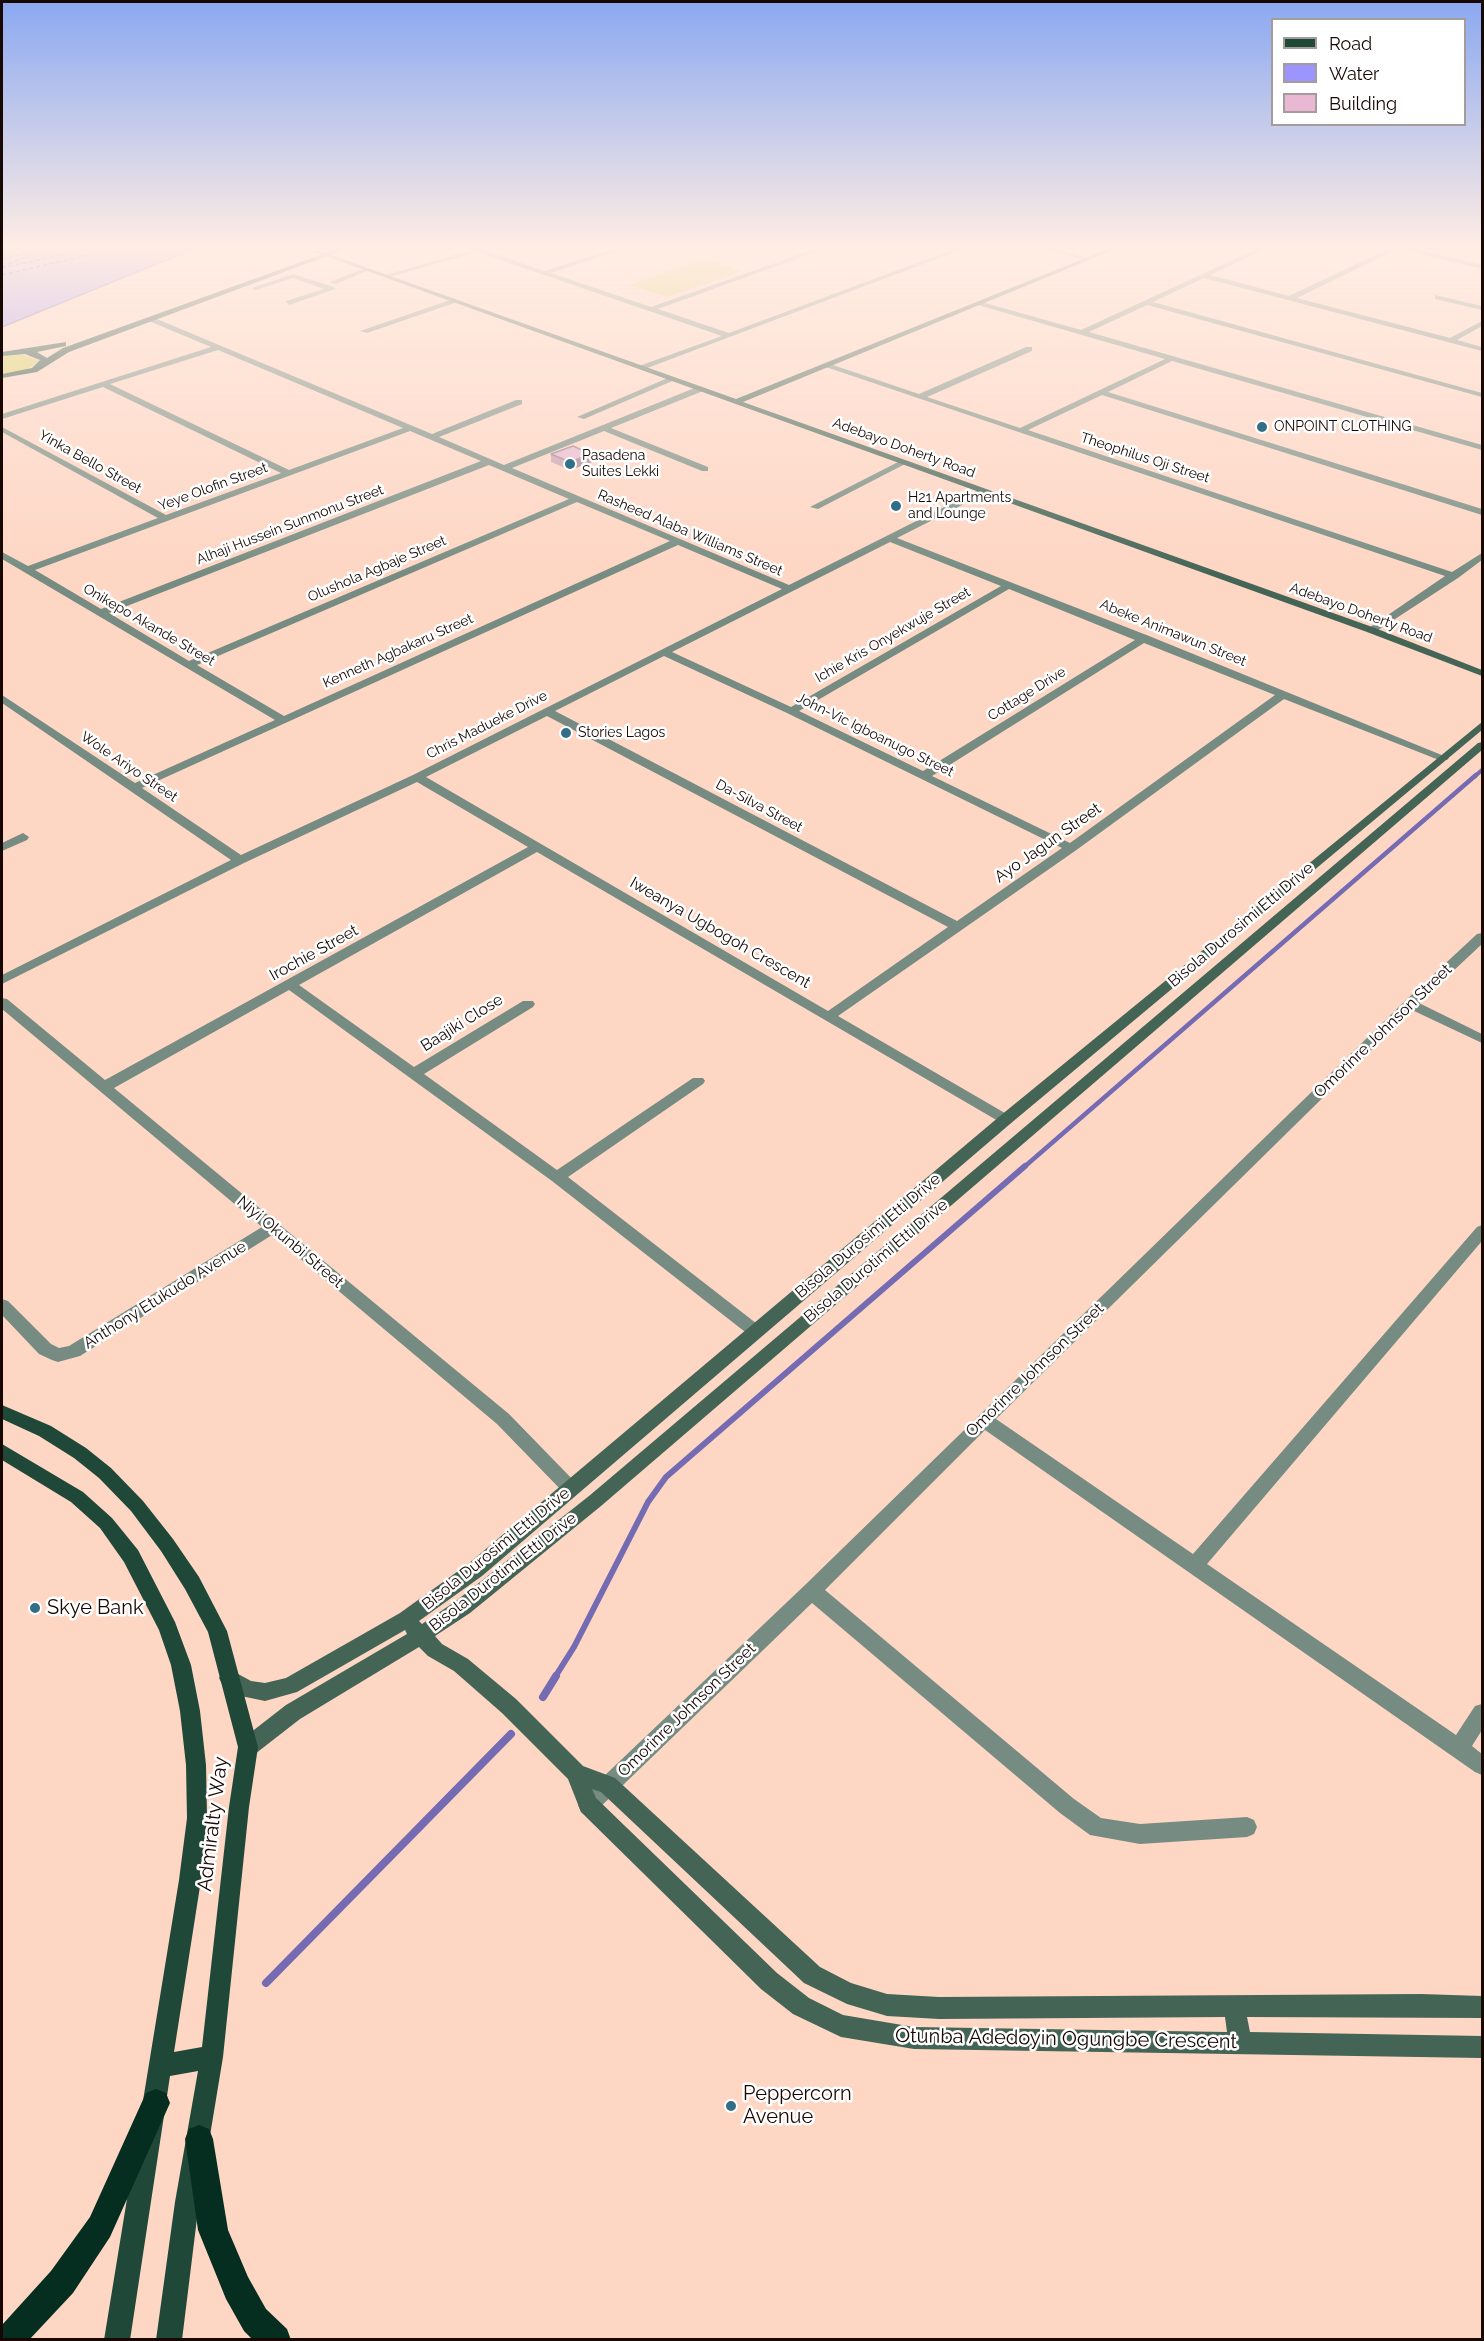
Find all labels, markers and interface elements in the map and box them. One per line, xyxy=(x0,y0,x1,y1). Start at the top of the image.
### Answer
legend xyxy=(1271,18,1466,126)
text: Road xyxy=(1329,33,1372,54)
text: Water xyxy=(1329,63,1379,84)
text: Building xyxy=(1329,93,1397,114)
street label: Adebayo Doherty Road xyxy=(830,414,978,482)
place label: ONPOINT CLOTHING xyxy=(1274,419,1412,435)
marker: ONPOINT CLOTHING xyxy=(1255,420,1269,434)
street label: Yinka Bello Street xyxy=(36,427,144,497)
street label: Theophilus Oji Street xyxy=(1078,429,1212,487)
place label: Pasadena Suites Lekki xyxy=(582,448,659,480)
marker: Pasadena Suites Lekki xyxy=(563,457,577,471)
street label: Yeye Olofin Street xyxy=(156,459,270,515)
street label: Alhaji Hussein Sunmonu Street xyxy=(194,481,386,569)
street label: Rasheed Alaba Williams Street xyxy=(595,486,785,580)
place label: H21 Apartments and Lounge xyxy=(908,490,1011,522)
marker: H21 Apartments and Lounge xyxy=(889,499,903,513)
street label: Olushola Agbaje Street xyxy=(305,532,449,606)
street label: Adebayo Doherty Road xyxy=(1287,579,1435,647)
street label: Onikepo Akande Street xyxy=(80,580,218,670)
street label: Ichie Kris Onyekwuje Street xyxy=(812,584,974,686)
street label: Abeke Animawun Street xyxy=(1097,596,1249,670)
street label: Kenneth Agbakaru Street xyxy=(320,610,476,692)
street label: Cottage Drive xyxy=(985,663,1069,725)
street label: Chris Madueke Drive xyxy=(424,687,550,763)
street label: John-Vic Igboanugo Street xyxy=(794,690,956,780)
place label: Stories Lagos xyxy=(578,725,665,741)
marker: Stories Lagos xyxy=(559,726,573,740)
street label: Wole Ariyo Street xyxy=(77,728,181,806)
street label: Da-Silva Street xyxy=(713,776,805,836)
street label: Ayo Jagun Street xyxy=(991,799,1105,887)
street label: Bisola Durosimi Etti Drive xyxy=(1164,859,1318,991)
street label: Iweanya Ugbogoh Crescent xyxy=(626,873,814,993)
street label: Irochie Street xyxy=(266,921,362,985)
street label: Omorinre Johnson Street xyxy=(1310,960,1456,1102)
street label: Baajiki Close xyxy=(417,990,507,1056)
street label: Bisola Durosimi Etti Drive xyxy=(791,1170,945,1302)
street label: Niyi Okunbi Street xyxy=(233,1192,347,1292)
street label: Bisola Durotimi Etti Drive xyxy=(800,1195,952,1327)
street label: Anthony Etukudo Avenue xyxy=(80,1237,250,1353)
street label: Omorinre Johnson Street xyxy=(962,1299,1108,1441)
street label: Bisola Durosimi Etti Drive xyxy=(418,1484,574,1614)
street label: Bisola Durotimi Etti Drive xyxy=(426,1509,580,1635)
place label: Skye Bank xyxy=(47,1596,144,1620)
marker: Skye Bank xyxy=(28,1601,42,1615)
street label: Omorinre Johnson Street xyxy=(614,1639,760,1781)
street label: Admiralty Way xyxy=(193,1755,233,1893)
street label: Otunba Adedoyin Ogungbe Crescent xyxy=(895,2024,1237,2054)
place label: Peppercorn Avenue xyxy=(743,2082,852,2129)
marker: Peppercorn Avenue xyxy=(724,2099,738,2113)

